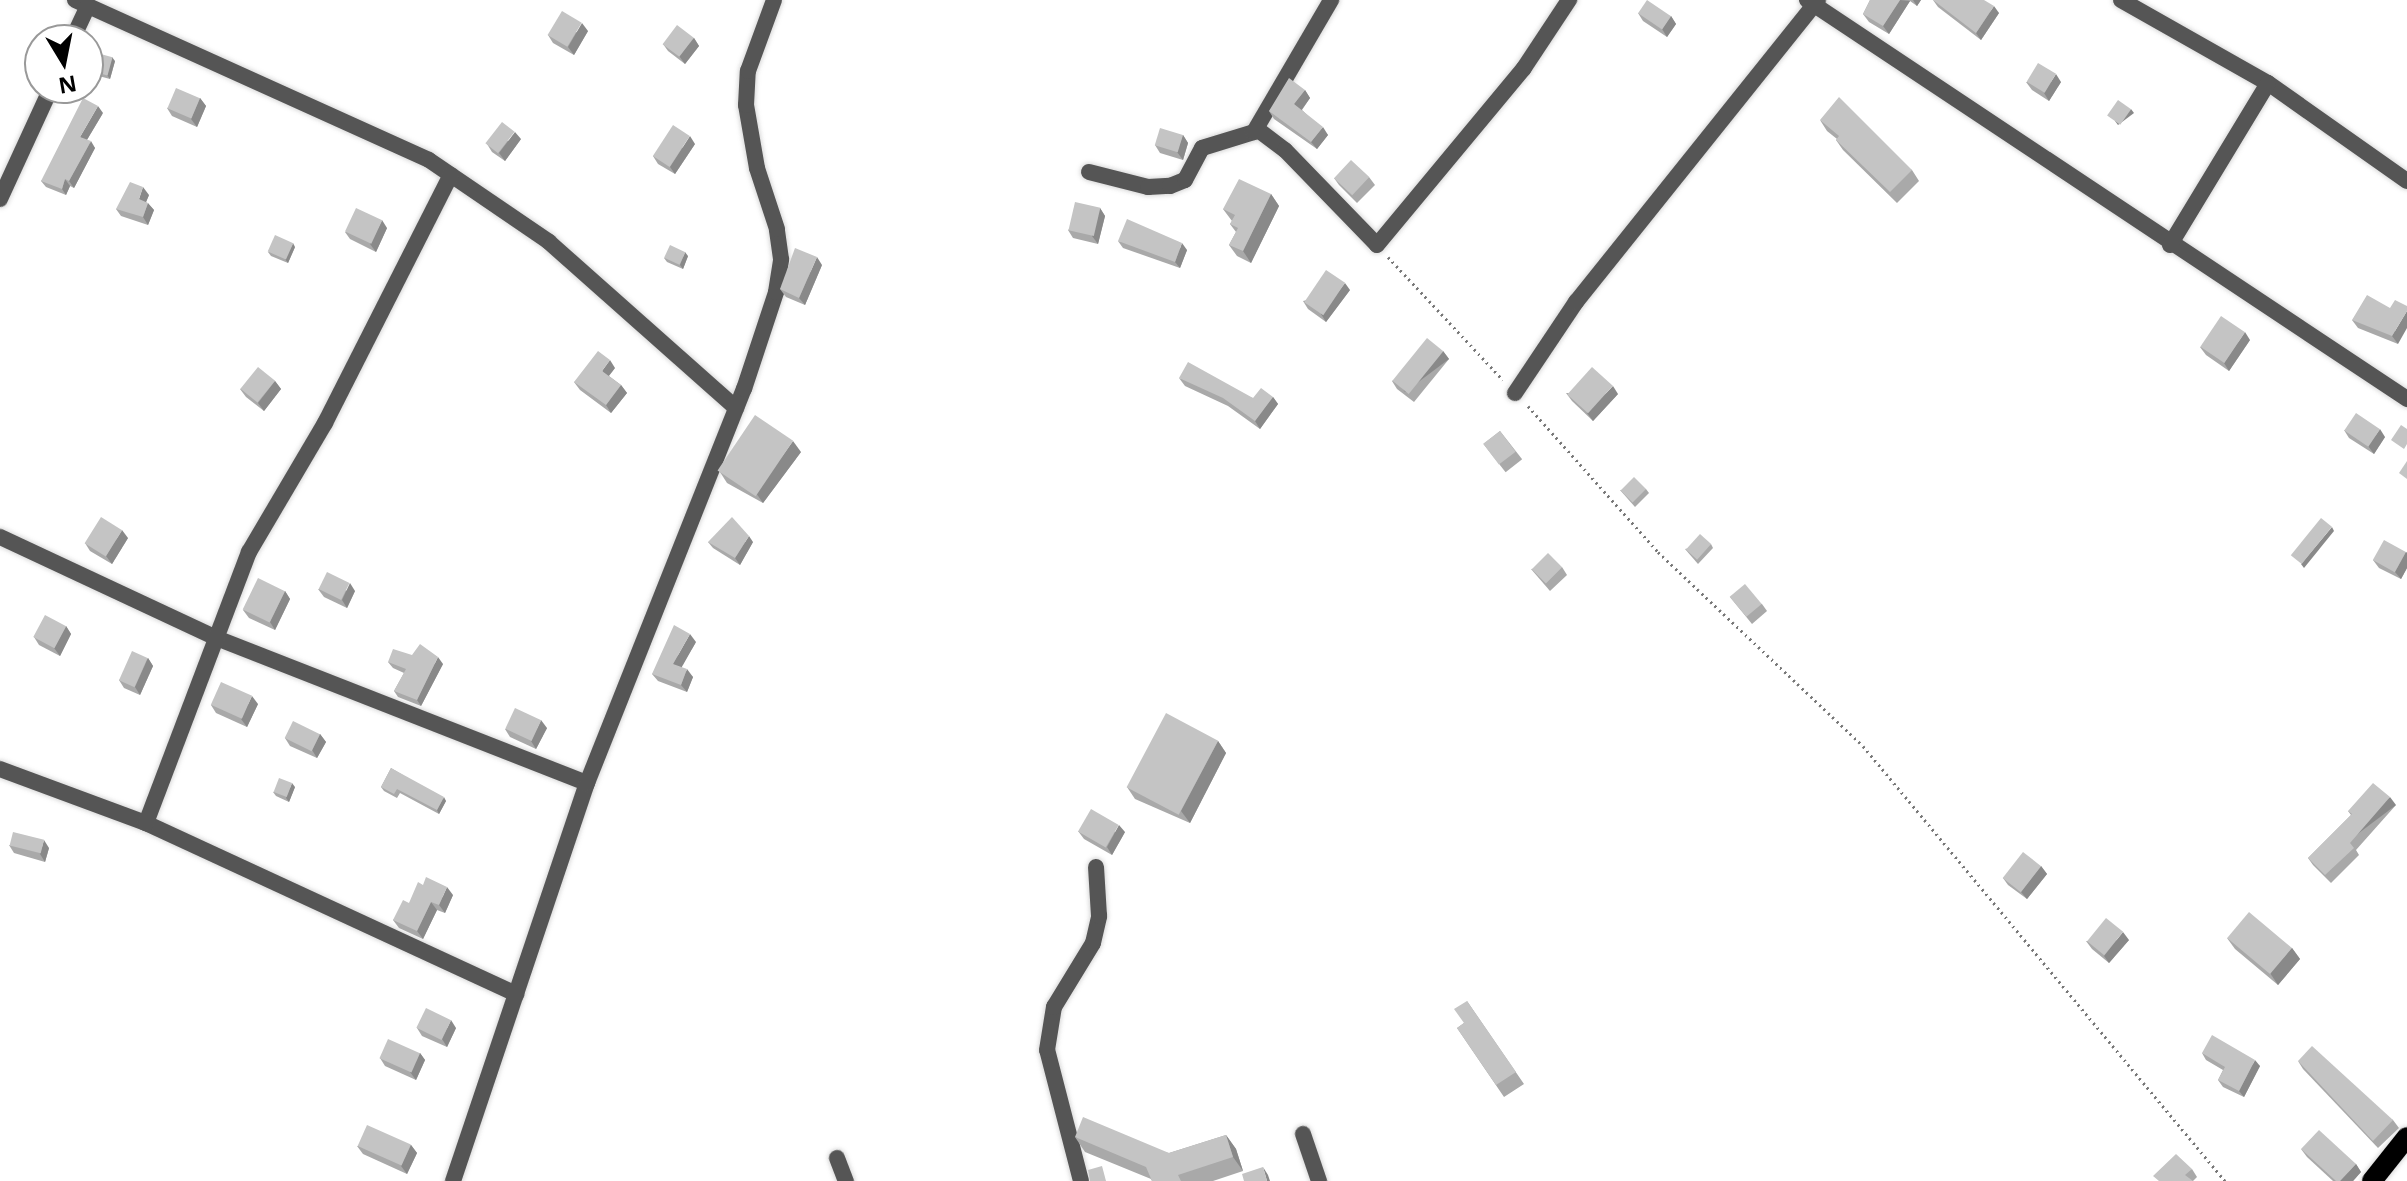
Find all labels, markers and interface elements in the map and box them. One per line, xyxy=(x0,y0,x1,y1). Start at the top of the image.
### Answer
north arrow xyxy=(24,24,104,104)
text: N xyxy=(56,69,79,102)

